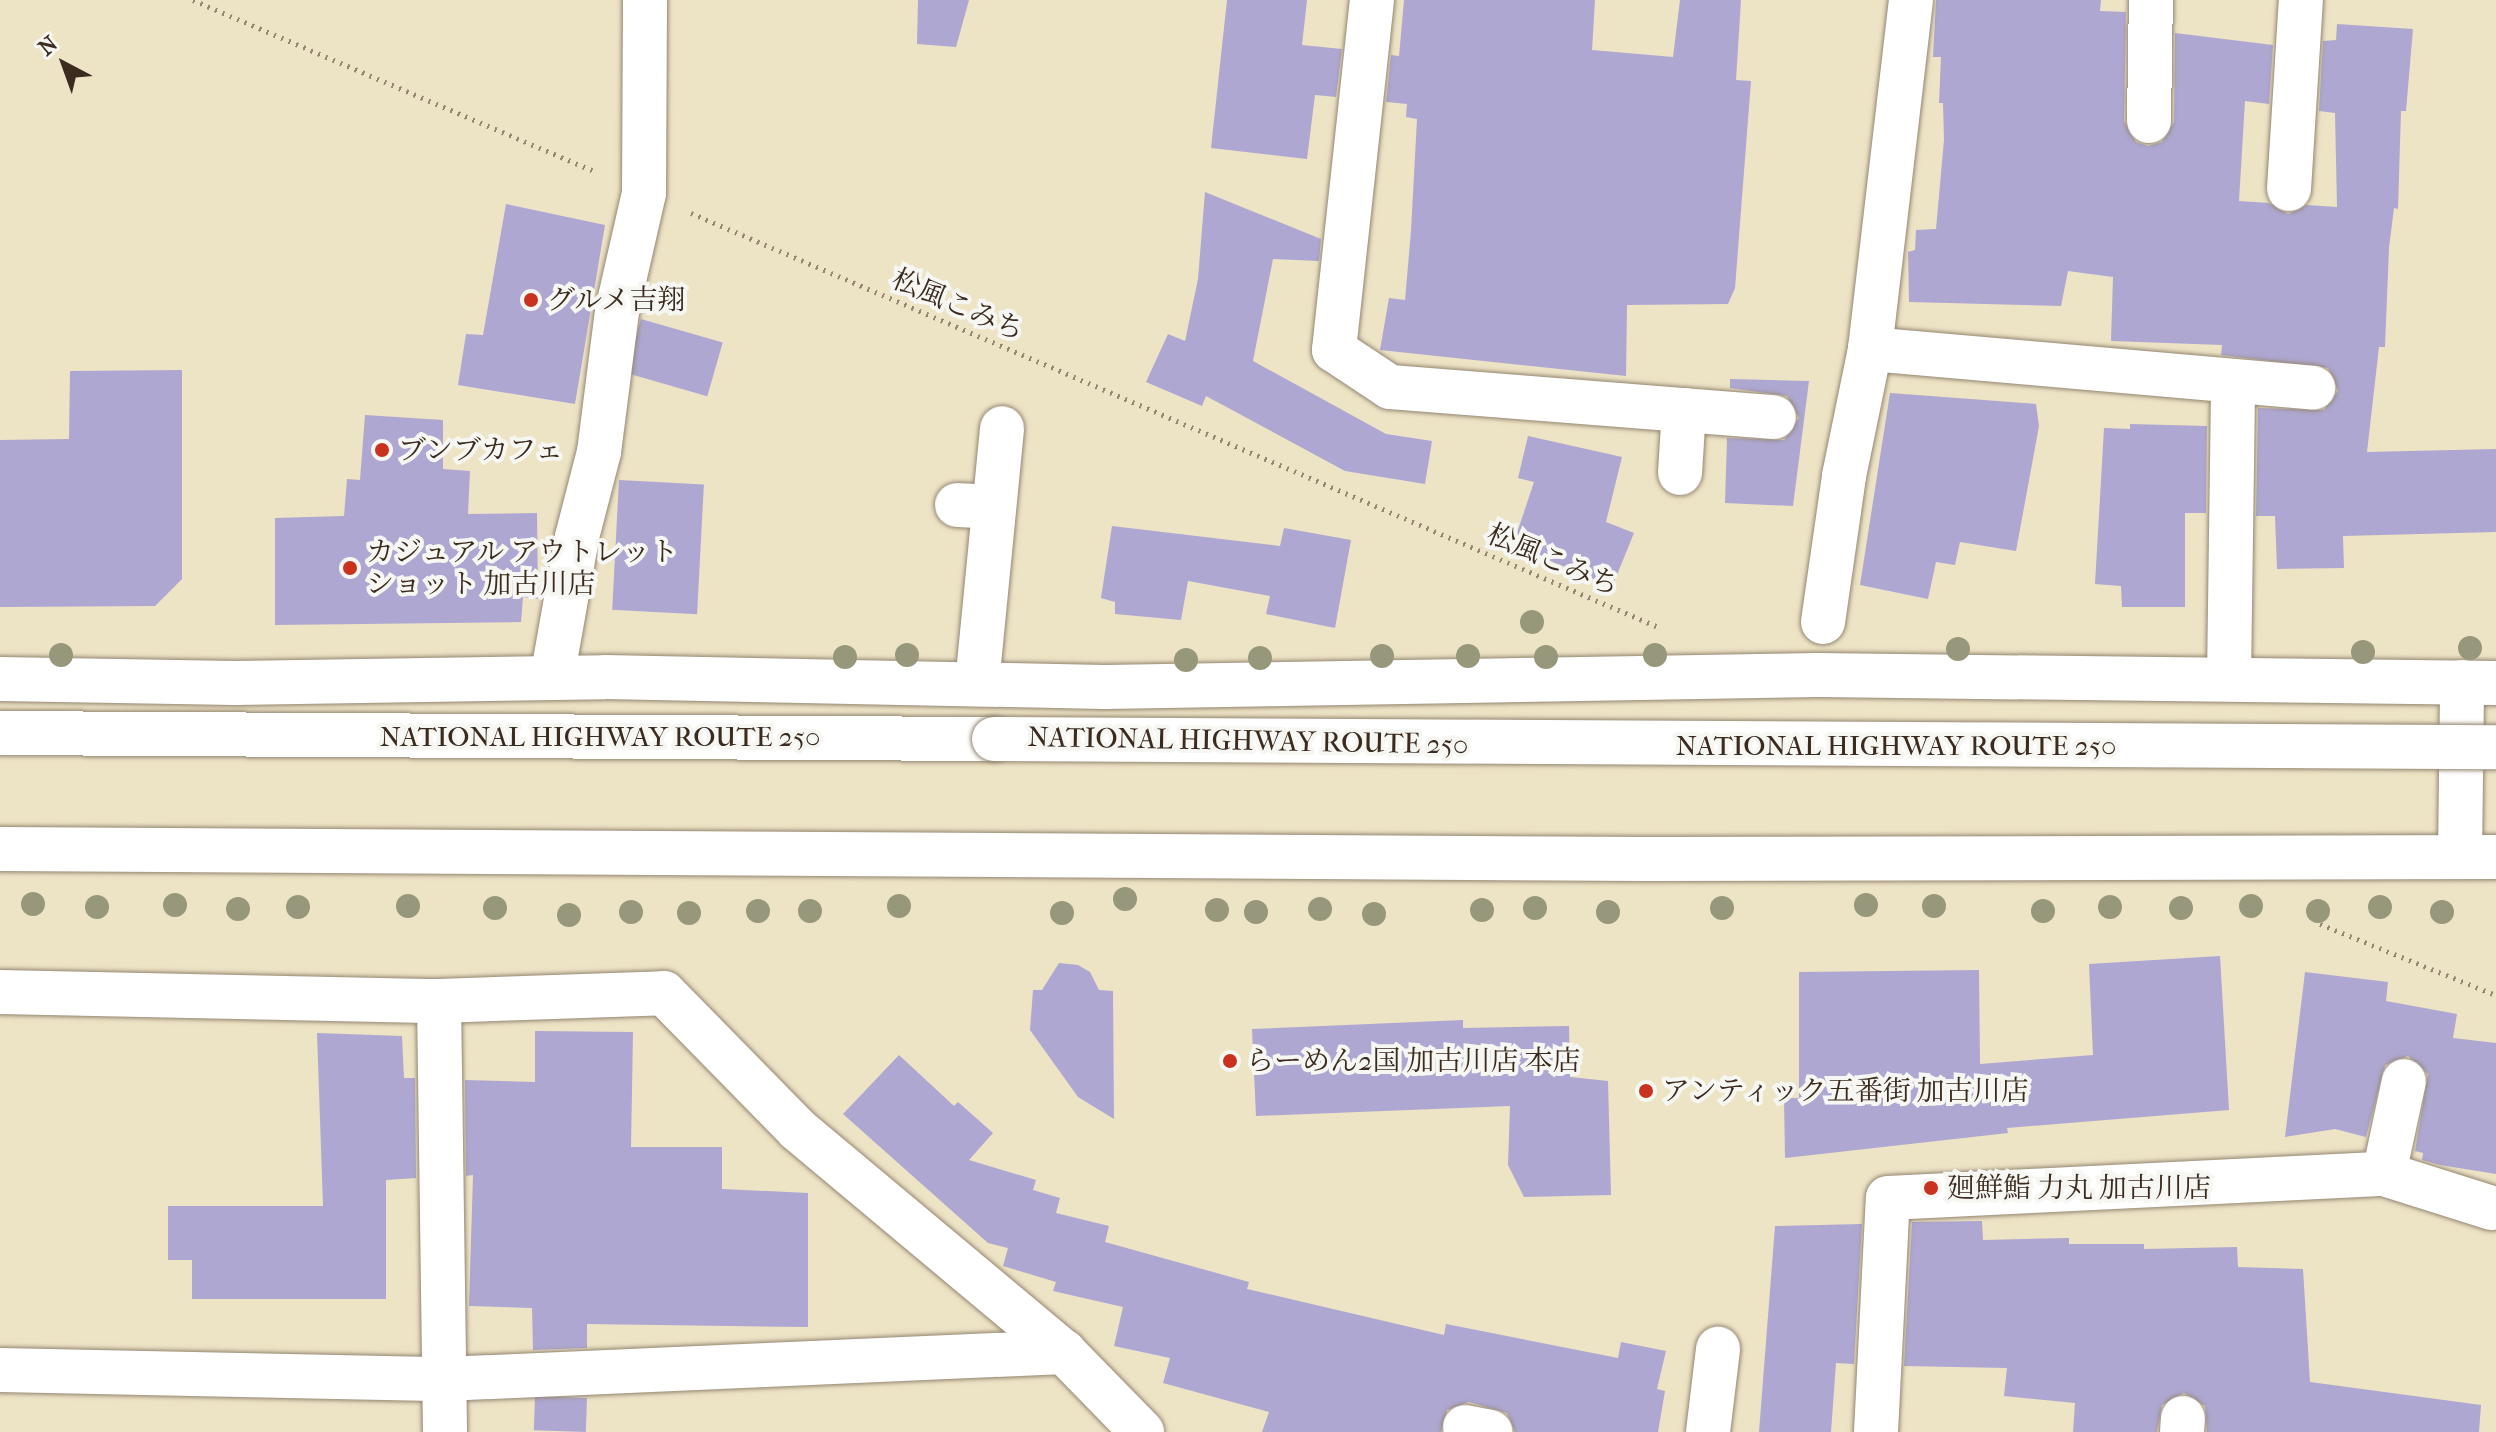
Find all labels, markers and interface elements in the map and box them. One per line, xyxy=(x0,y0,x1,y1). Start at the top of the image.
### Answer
north arrow xyxy=(24,24,104,104)
text: N xyxy=(33,31,63,61)
street label: 松風こみち xyxy=(887,262,1029,348)
place label: グルメ吉翔 xyxy=(547,283,687,317)
marker: グルメ吉翔 xyxy=(522,291,540,309)
place label: ブンブカフェ xyxy=(398,433,566,467)
marker: ブンブカフェ xyxy=(373,441,391,459)
street label: 松風こみち xyxy=(1482,517,1624,603)
place label: カジュアル アウトレット ショット 加古川店 xyxy=(366,535,680,601)
marker: カジュアル アウトレット ショット 加古川店 xyxy=(341,559,359,577)
street label: NATIONAL HIGHWAY ROUTE 250 xyxy=(380,720,820,754)
street label: NATIONAL HIGHWAY ROUTE 250 xyxy=(1027,720,1469,762)
street label: NATIONAL HIGHWAY ROUTE 250 xyxy=(1676,729,2116,763)
place label: らーめん2国 加古川店 本店 xyxy=(1246,1044,1580,1078)
marker: らーめん2国 加古川店 本店 xyxy=(1221,1052,1239,1070)
place label: アンティック五番街 加古川店 xyxy=(1662,1074,2032,1108)
marker: アンティック五番街 加古川店 xyxy=(1637,1082,1655,1100)
place label: 廻鮮鮨 力丸 加古川店 xyxy=(1947,1171,2211,1205)
marker: 廻鮮鮨 力丸 加古川店 xyxy=(1922,1179,1940,1197)

